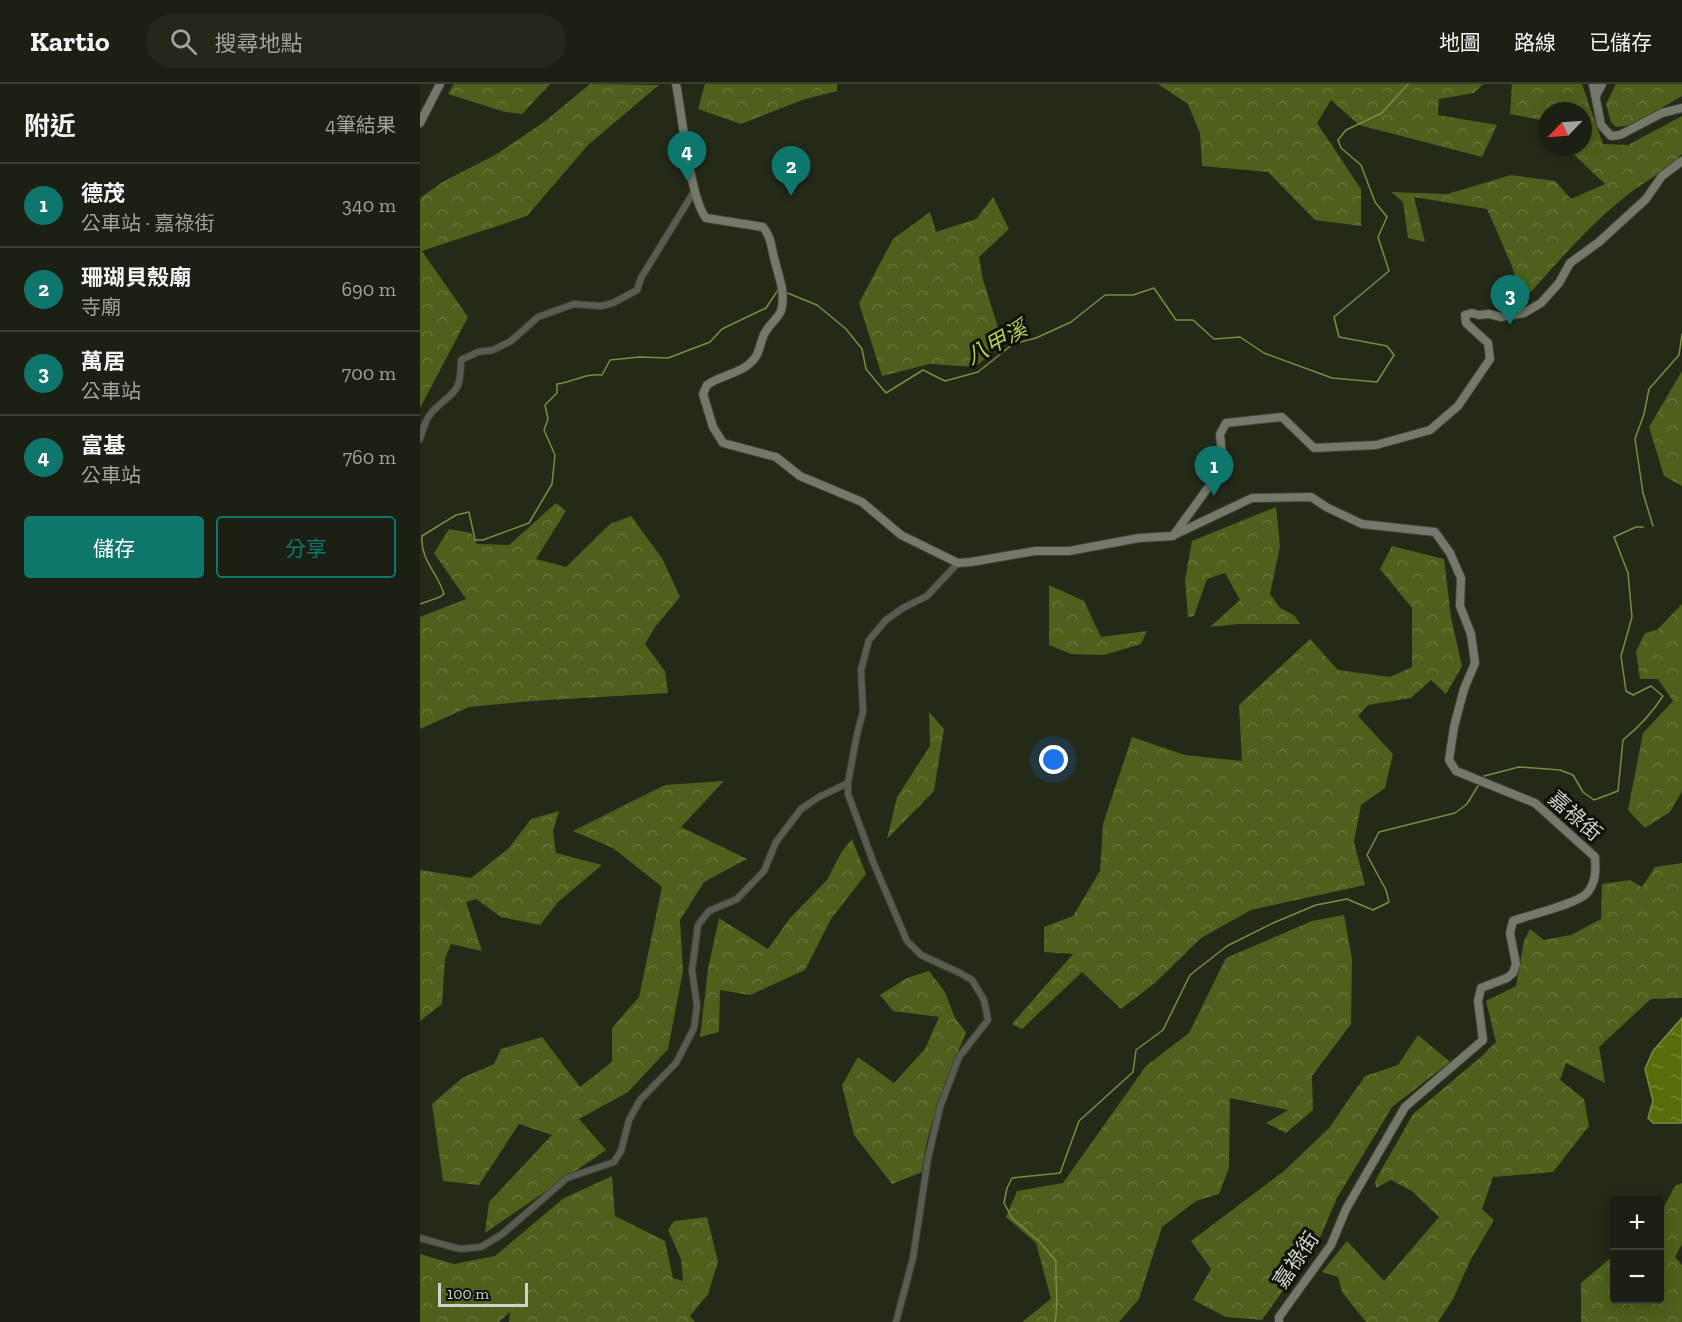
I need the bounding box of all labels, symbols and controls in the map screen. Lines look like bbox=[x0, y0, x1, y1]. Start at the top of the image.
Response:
search box bbox=[146, 14, 566, 68]
text: Kartio bbox=[30, 25, 110, 58]
icon: search bbox=[167, 25, 200, 58]
text: 搜尋地點 bbox=[215, 30, 303, 57]
text: 地圖 bbox=[1439, 30, 1481, 55]
text: 路線 bbox=[1514, 30, 1556, 55]
text: 已儲存 bbox=[1589, 30, 1652, 55]
north arrow bbox=[1538, 102, 1592, 156]
text: 附近 bbox=[24, 110, 76, 142]
text: 4筆結果 bbox=[325, 113, 396, 137]
pin: 4 bbox=[668, 132, 706, 181]
pin: 2 bbox=[772, 147, 811, 196]
text: 德茂 bbox=[81, 180, 125, 207]
text: 1 bbox=[39, 193, 48, 217]
text: 340 m bbox=[342, 193, 396, 217]
text: 公車站 · 嘉祿街 bbox=[81, 211, 214, 235]
text: 珊瑚貝殼廟 bbox=[81, 264, 191, 291]
pin: 3 bbox=[1490, 276, 1530, 325]
text: 2 bbox=[38, 277, 49, 301]
text: 690 m bbox=[341, 277, 396, 301]
text: 寺廟 bbox=[81, 295, 121, 319]
water label: 八甲溪 bbox=[961, 313, 1034, 370]
text: 萬居 bbox=[81, 348, 125, 375]
text: 3 bbox=[38, 361, 49, 385]
text: 700 m bbox=[342, 361, 396, 385]
text: 公車站 bbox=[81, 379, 141, 403]
text: 富基 bbox=[81, 432, 125, 459]
text: 4 bbox=[38, 445, 49, 469]
text: 760 m bbox=[343, 445, 396, 469]
pin: 1 bbox=[1194, 446, 1234, 496]
text: 公車站 bbox=[81, 463, 141, 487]
button: 儲存 bbox=[24, 516, 204, 578]
button: 分享 bbox=[216, 516, 396, 578]
your location bbox=[1039, 745, 1068, 774]
street label: 嘉祿街 bbox=[1543, 786, 1607, 846]
map controls bbox=[1610, 1196, 1664, 1304]
button: + bbox=[1610, 1196, 1664, 1250]
street label: 嘉祿街 bbox=[1268, 1227, 1324, 1293]
button: − bbox=[1610, 1250, 1664, 1304]
scale bar bbox=[438, 1280, 528, 1308]
text: 100 m bbox=[447, 1284, 489, 1303]

